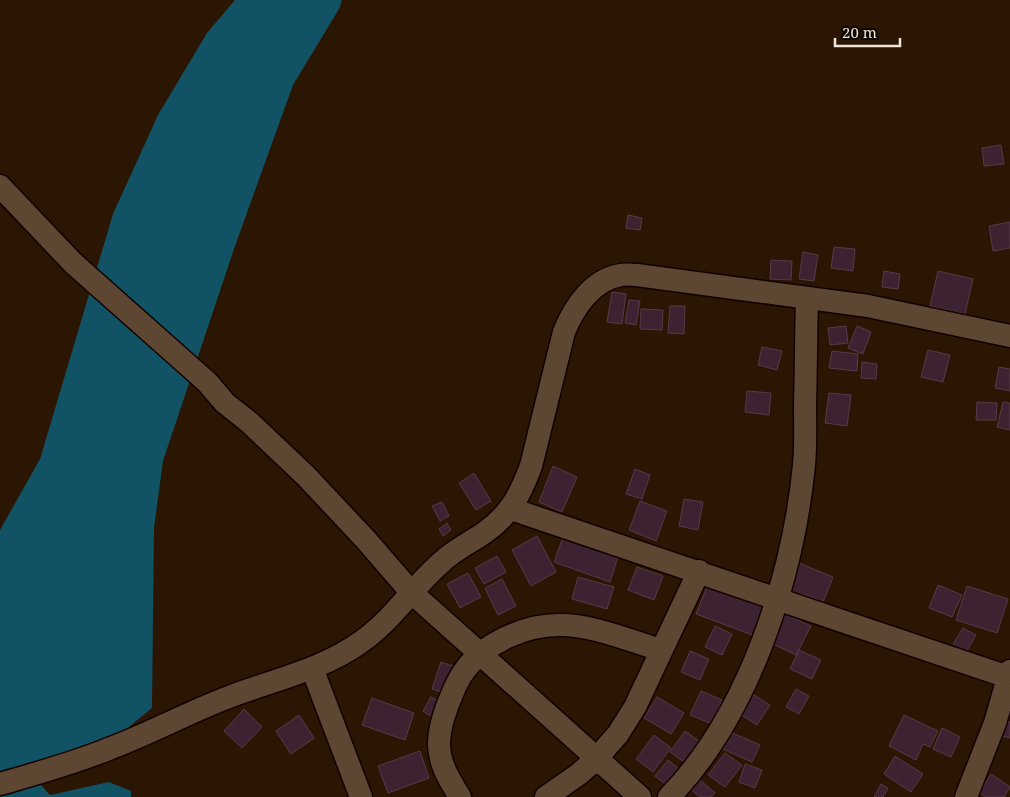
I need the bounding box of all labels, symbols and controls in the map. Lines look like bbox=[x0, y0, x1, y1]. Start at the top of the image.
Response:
scale bar bbox=[835, 15, 900, 47]
text: 20 m bbox=[842, 22, 877, 42]

